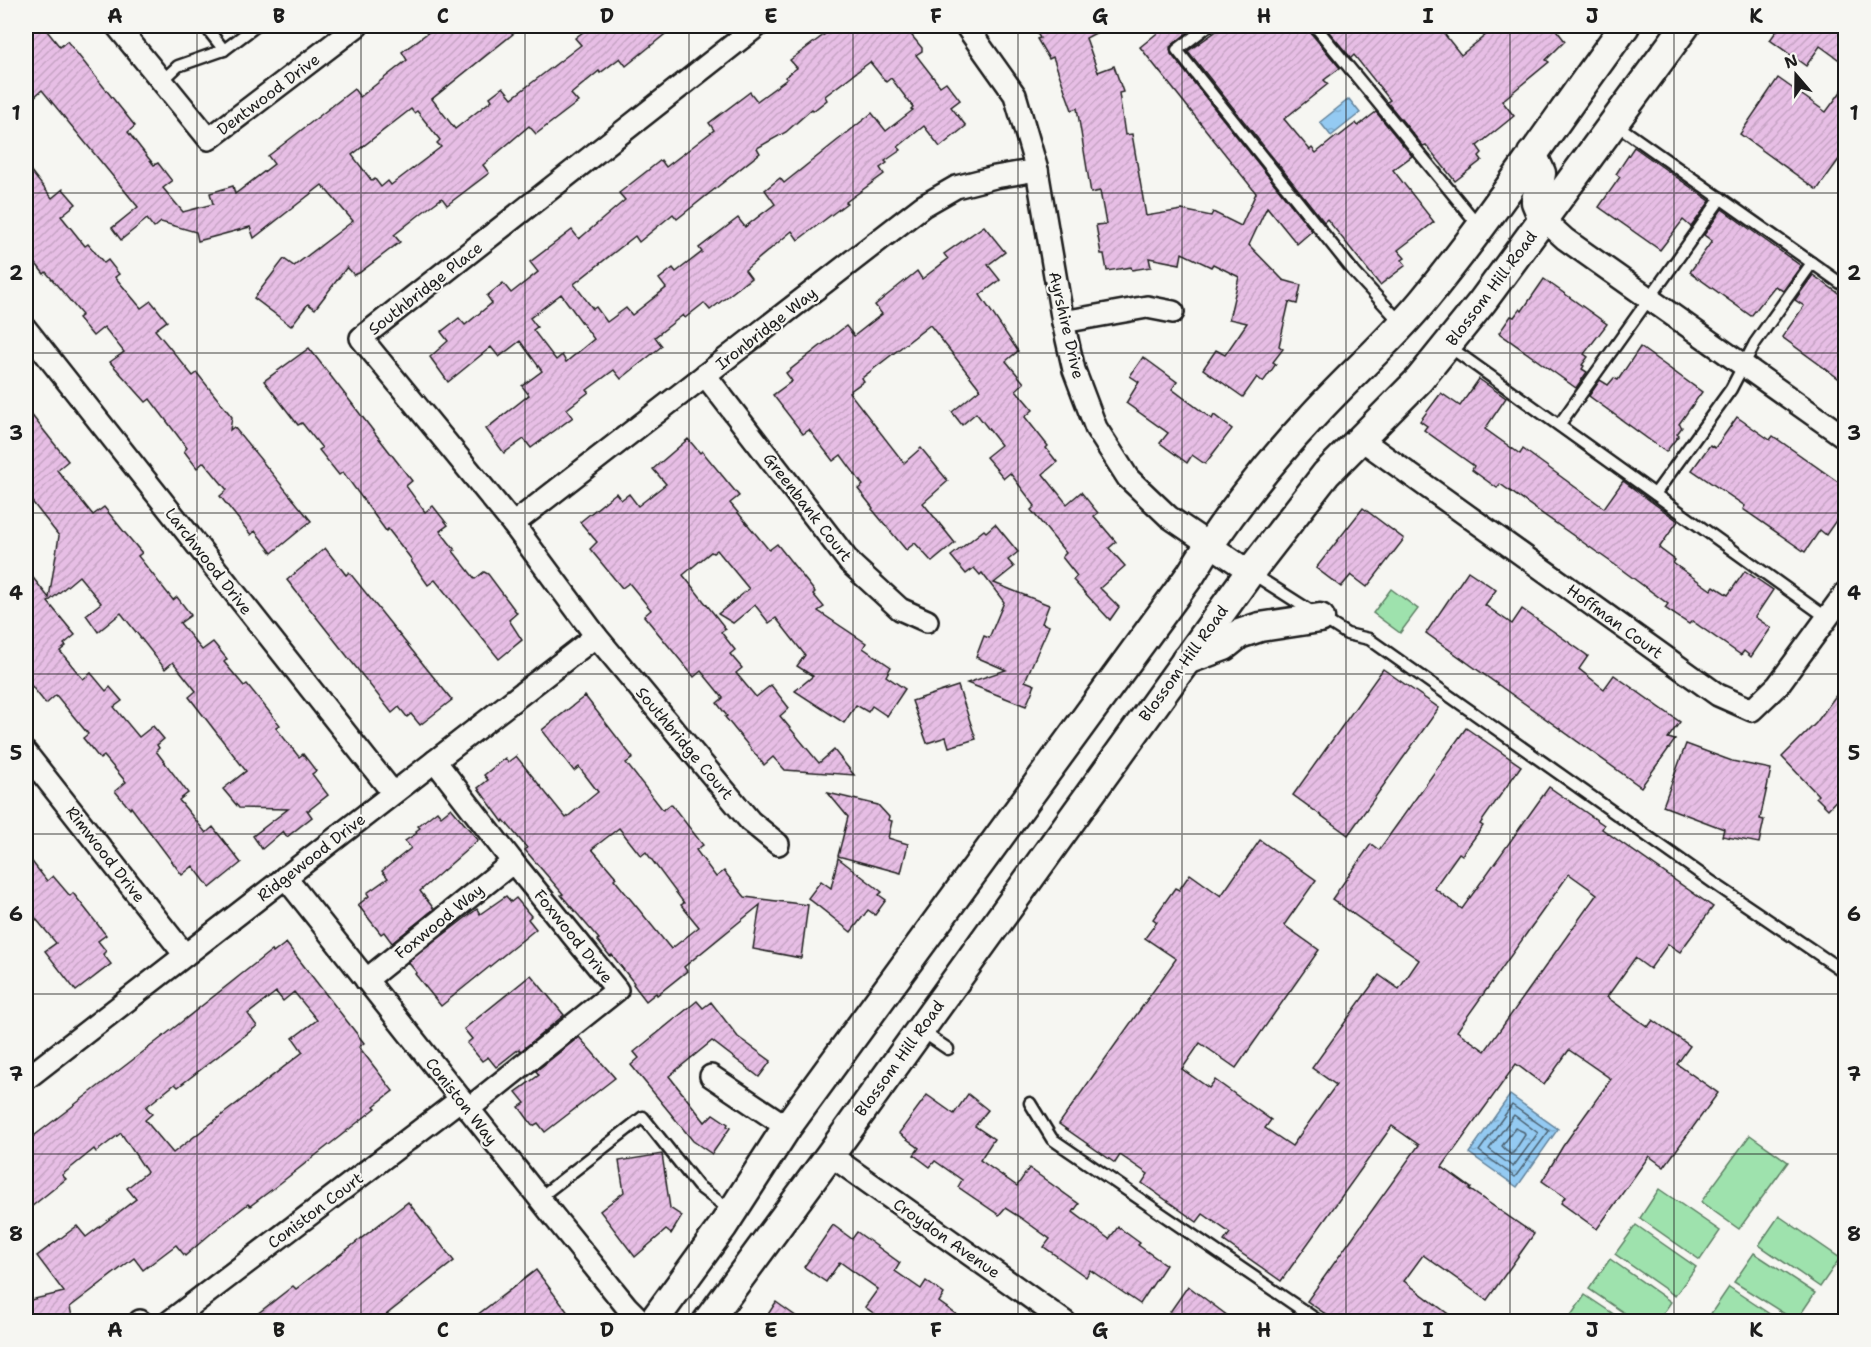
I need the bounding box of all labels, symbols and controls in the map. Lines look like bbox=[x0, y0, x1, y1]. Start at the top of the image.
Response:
text: A bbox=[107, 3, 123, 29]
text: B bbox=[273, 3, 285, 29]
text: C bbox=[437, 3, 449, 29]
text: D bbox=[600, 3, 614, 29]
text: E bbox=[764, 3, 778, 29]
text: F bbox=[930, 3, 942, 29]
text: G bbox=[1092, 3, 1108, 29]
text: H bbox=[1257, 3, 1271, 29]
text: I bbox=[1422, 3, 1434, 29]
text: J bbox=[1586, 3, 1599, 29]
text: K bbox=[1749, 3, 1763, 29]
north arrow bbox=[1766, 45, 1826, 105]
street label: Dentwood Drive bbox=[213, 49, 324, 140]
text: N bbox=[1781, 49, 1801, 73]
text: 1 bbox=[11, 100, 21, 126]
text: 1 bbox=[1849, 100, 1859, 126]
street label: Blossom Hill Road bbox=[1441, 226, 1542, 350]
street label: Southbridge Place bbox=[364, 237, 487, 340]
text: 2 bbox=[9, 260, 23, 286]
text: 2 bbox=[1847, 260, 1861, 286]
street label: Ayrshire Drive bbox=[1044, 269, 1089, 381]
street label: Ironbridge Way bbox=[711, 282, 821, 375]
text: 3 bbox=[9, 420, 23, 446]
text: 3 bbox=[1847, 420, 1861, 446]
street label: Greenbank Court bbox=[759, 449, 857, 566]
street label: Larchwood Drive bbox=[160, 503, 257, 619]
street label: Hoffman Court bbox=[1562, 579, 1667, 663]
text: 4 bbox=[9, 580, 23, 606]
text: 4 bbox=[1847, 580, 1861, 606]
street label: Blossom Hill Road bbox=[1134, 601, 1233, 726]
street label: Southbridge Court bbox=[631, 682, 738, 804]
text: 5 bbox=[10, 740, 22, 766]
text: 5 bbox=[1848, 740, 1860, 766]
street label: Rimwood Drive bbox=[61, 802, 150, 907]
street label: Ridgewood Drive bbox=[253, 809, 370, 906]
street label: Foxwood Way bbox=[390, 879, 488, 964]
street label: Foxwood Drive bbox=[529, 885, 618, 987]
text: 6 bbox=[9, 901, 23, 927]
text: 6 bbox=[1847, 901, 1861, 927]
street label: Blossom Hill Road bbox=[850, 996, 949, 1121]
street label: Coniston Way bbox=[421, 1053, 502, 1149]
text: 7 bbox=[9, 1061, 23, 1087]
text: 7 bbox=[1847, 1061, 1861, 1087]
street label: Coniston Court bbox=[263, 1168, 367, 1253]
street label: Croydon Avenue bbox=[889, 1194, 1004, 1283]
text: 8 bbox=[9, 1221, 23, 1247]
text: 8 bbox=[1847, 1221, 1861, 1247]
text: A bbox=[107, 1317, 123, 1343]
text: B bbox=[273, 1317, 285, 1343]
text: C bbox=[437, 1317, 449, 1343]
text: D bbox=[600, 1317, 614, 1343]
text: E bbox=[764, 1317, 778, 1343]
text: F bbox=[930, 1317, 942, 1343]
text: G bbox=[1092, 1317, 1108, 1343]
text: H bbox=[1257, 1317, 1271, 1343]
text: I bbox=[1422, 1317, 1434, 1343]
text: J bbox=[1586, 1317, 1599, 1343]
text: K bbox=[1749, 1317, 1763, 1343]

